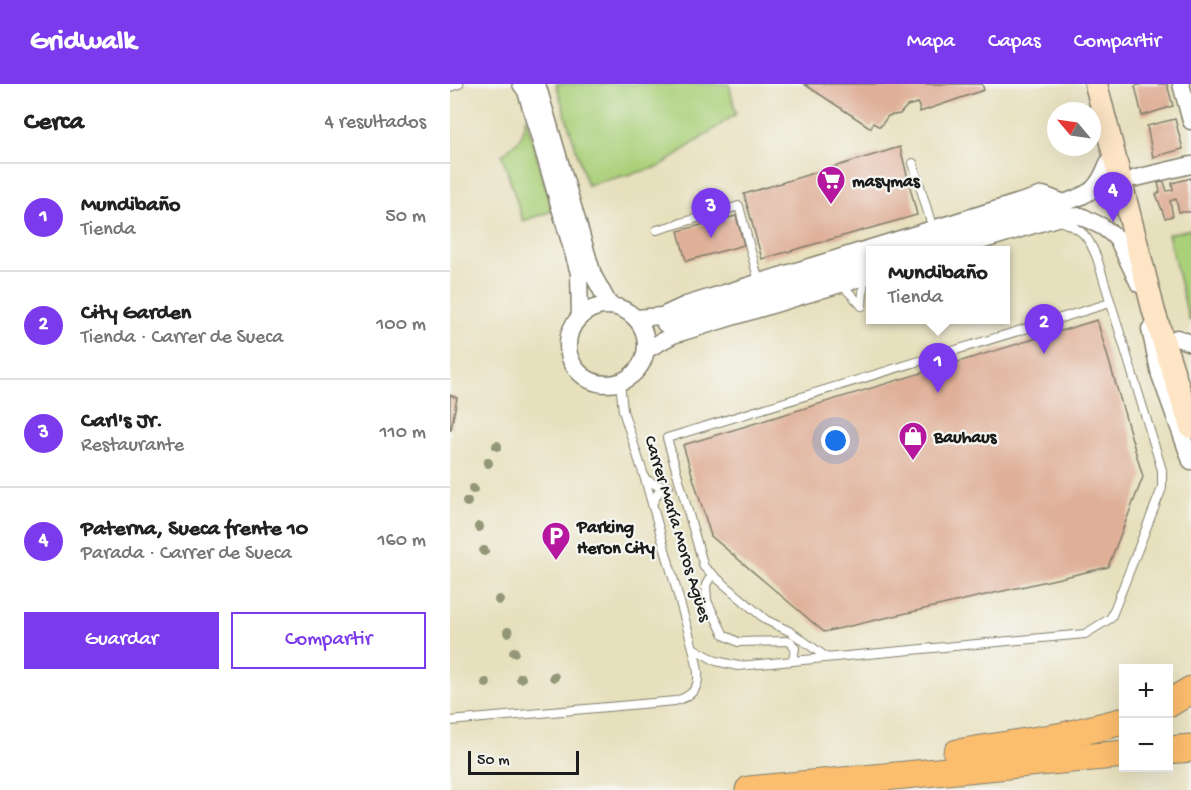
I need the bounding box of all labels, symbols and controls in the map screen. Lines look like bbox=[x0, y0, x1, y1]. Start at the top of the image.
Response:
text: Gridwalk bbox=[30, 26, 136, 59]
text: Mapa bbox=[907, 30, 955, 55]
text: Capas bbox=[988, 30, 1041, 55]
text: Compartir bbox=[1074, 30, 1161, 55]
north arrow bbox=[1047, 102, 1101, 156]
text: Cerca bbox=[24, 108, 84, 139]
text: 4 resultados bbox=[325, 112, 426, 135]
supermarket icon: masymas bbox=[815, 164, 847, 206]
place label: masymas bbox=[852, 172, 921, 193]
pin: 4 bbox=[1094, 172, 1132, 222]
pin: 3 bbox=[692, 188, 730, 238]
text: Mundibaño bbox=[81, 193, 180, 219]
text: 1 bbox=[39, 206, 48, 229]
text: 50 m bbox=[385, 206, 426, 229]
text: Tienda bbox=[81, 219, 136, 242]
popup bbox=[866, 246, 1010, 324]
text: Mundibaño bbox=[888, 261, 988, 287]
text: Tienda bbox=[888, 287, 943, 310]
text: City Garden bbox=[81, 301, 191, 327]
pin: 2 bbox=[1024, 304, 1064, 354]
text: 2 bbox=[39, 314, 48, 337]
text: 100 m bbox=[376, 314, 426, 337]
text: Tienda · Carrer de Sueca bbox=[81, 327, 283, 350]
pin: 1 bbox=[918, 344, 958, 393]
text: Carl's Jr. bbox=[81, 409, 163, 435]
shop icon: Bauhaus bbox=[897, 420, 929, 462]
text: 3 bbox=[38, 422, 49, 445]
text: 110 m bbox=[380, 422, 426, 445]
your location bbox=[821, 426, 850, 455]
place label: Bauhaus bbox=[933, 428, 998, 449]
street label: Carrer María Moros Agües bbox=[638, 433, 715, 625]
text: Restaurante bbox=[81, 435, 184, 458]
text: Paterna, Sueca frente 10 bbox=[81, 517, 308, 543]
place label: Parking Heron City bbox=[576, 518, 655, 560]
parking icon: Parking Heron City bbox=[540, 520, 572, 562]
text: 4 bbox=[39, 530, 48, 553]
text: 160 m bbox=[377, 530, 426, 553]
text: Parada · Carrer de Sueca bbox=[81, 543, 292, 566]
button: Guardar bbox=[24, 612, 219, 669]
button: Compartir bbox=[231, 612, 426, 669]
map controls bbox=[1119, 664, 1173, 772]
button: + bbox=[1119, 664, 1173, 718]
button: − bbox=[1119, 718, 1173, 772]
scale bar bbox=[468, 748, 579, 776]
text: 50 m bbox=[477, 752, 510, 771]

